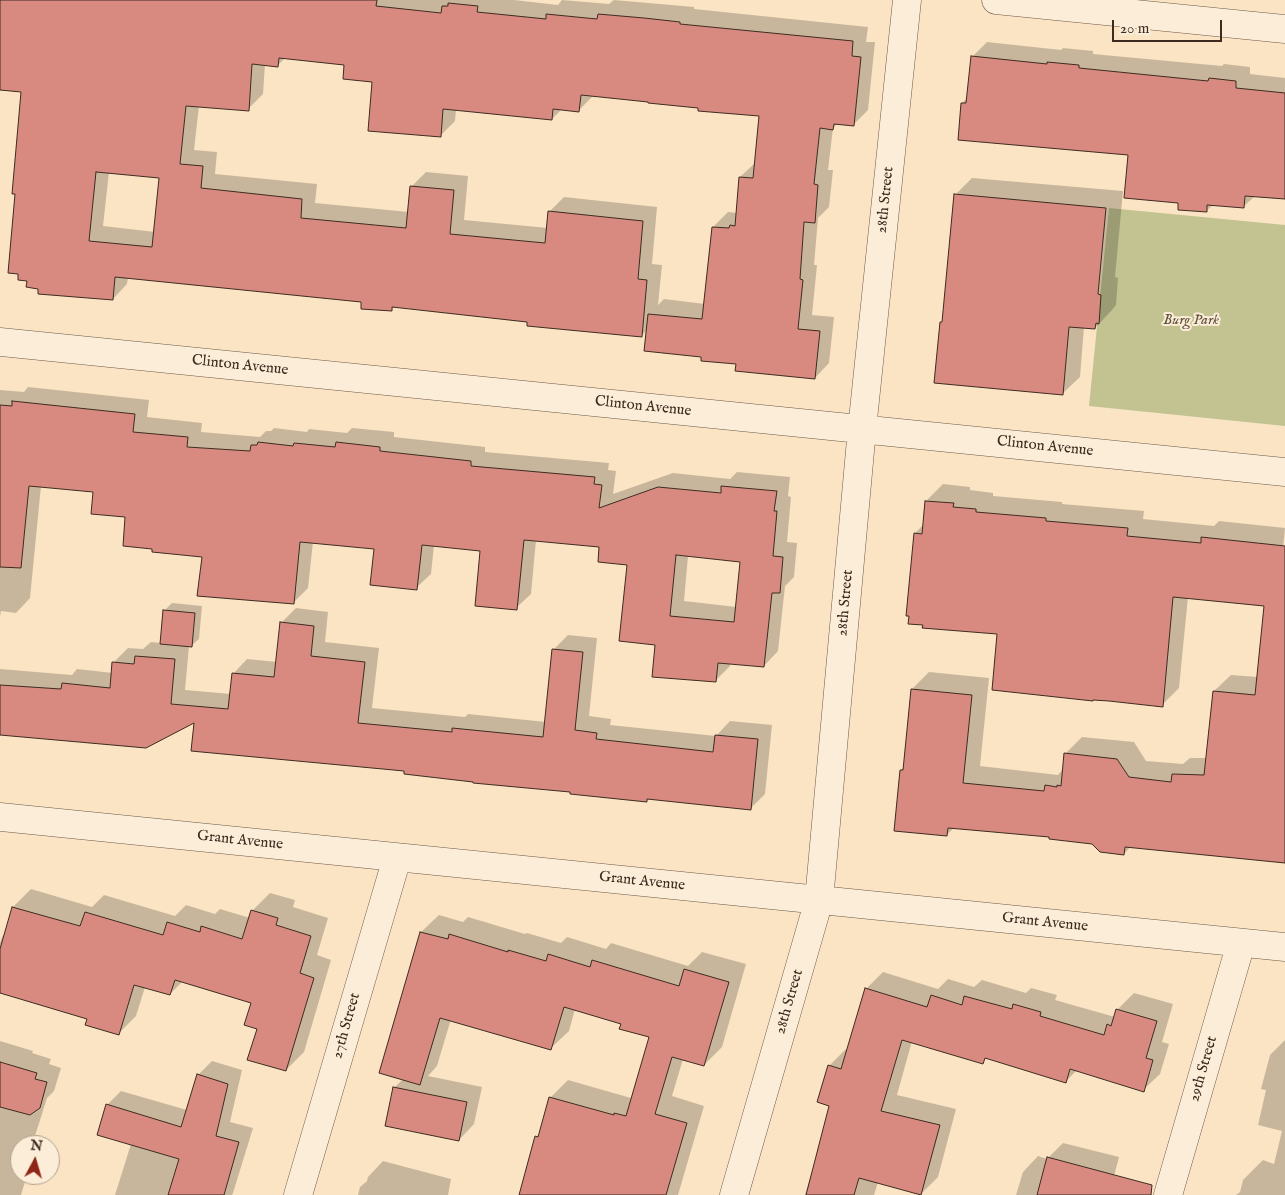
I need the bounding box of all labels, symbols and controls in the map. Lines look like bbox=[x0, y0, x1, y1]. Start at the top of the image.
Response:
scale bar bbox=[1115, 10, 1225, 42]
text: 20 m bbox=[1120, 19, 1149, 38]
street label: 28th Street bbox=[874, 166, 898, 234]
park label: Burg Park bbox=[1163, 312, 1219, 330]
street label: Clinton Avenue bbox=[191, 352, 289, 380]
street label: Clinton Avenue bbox=[594, 393, 692, 421]
street label: Clinton Avenue bbox=[996, 433, 1094, 461]
street label: 28th Street bbox=[834, 569, 858, 637]
street label: Grant Avenue bbox=[196, 828, 284, 854]
street label: Grant Avenue bbox=[598, 869, 686, 895]
street label: Grant Avenue bbox=[1001, 910, 1089, 936]
street label: 28th Street bbox=[772, 968, 808, 1036]
street label: 27th Street bbox=[329, 991, 365, 1061]
street label: 29th Street bbox=[1186, 1034, 1222, 1104]
north arrow bbox=[10, 1135, 60, 1185]
text: N bbox=[29, 1136, 43, 1156]

